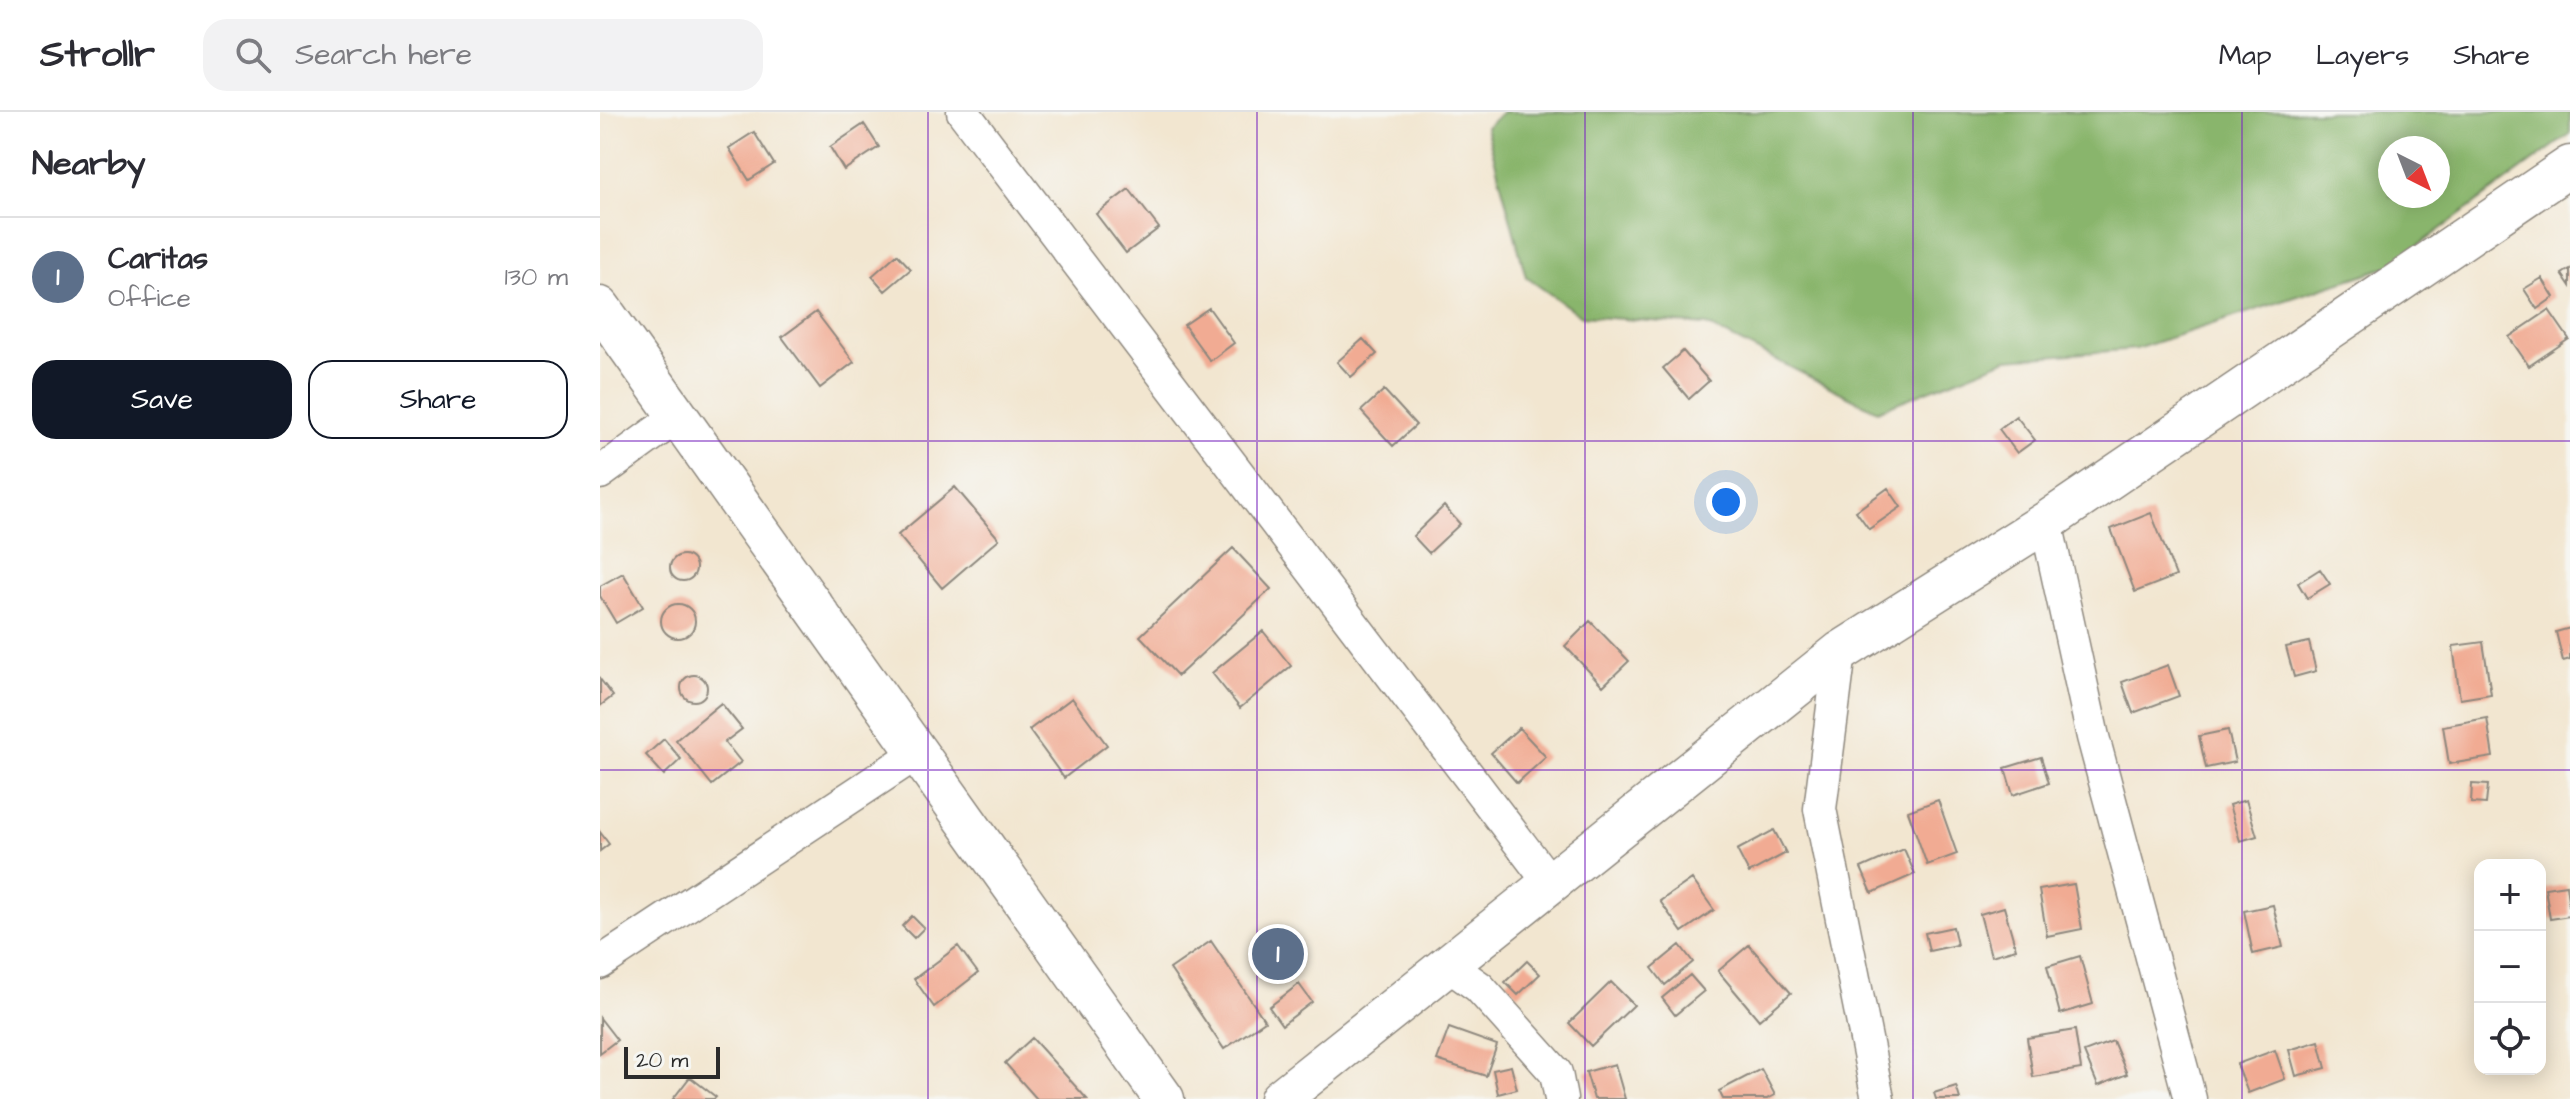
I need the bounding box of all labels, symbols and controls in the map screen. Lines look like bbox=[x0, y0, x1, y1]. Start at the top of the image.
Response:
search box bbox=[203, 19, 763, 91]
text: Strollr bbox=[40, 29, 155, 81]
icon: search bbox=[231, 33, 275, 77]
text: Search here bbox=[295, 34, 472, 76]
text: Map bbox=[2219, 36, 2272, 75]
text: Layers bbox=[2316, 36, 2409, 75]
text: Share bbox=[2453, 36, 2530, 75]
north arrow bbox=[2378, 136, 2450, 208]
text: Nearby bbox=[32, 140, 146, 188]
text: Caritas bbox=[108, 238, 208, 280]
text: 1 bbox=[56, 259, 60, 295]
text: 130 m bbox=[504, 259, 568, 295]
text: Office bbox=[108, 280, 191, 316]
button: Save bbox=[32, 360, 292, 439]
button: Share bbox=[308, 360, 568, 439]
your location bbox=[1706, 482, 1746, 522]
map controls bbox=[2474, 859, 2546, 1075]
button: + bbox=[2474, 859, 2546, 931]
pin: 1 bbox=[1252, 924, 1304, 984]
button: − bbox=[2474, 931, 2546, 1003]
button: locate bbox=[2474, 1003, 2546, 1075]
scale bar bbox=[624, 1043, 720, 1079]
text: 20 m bbox=[636, 1045, 688, 1076]

